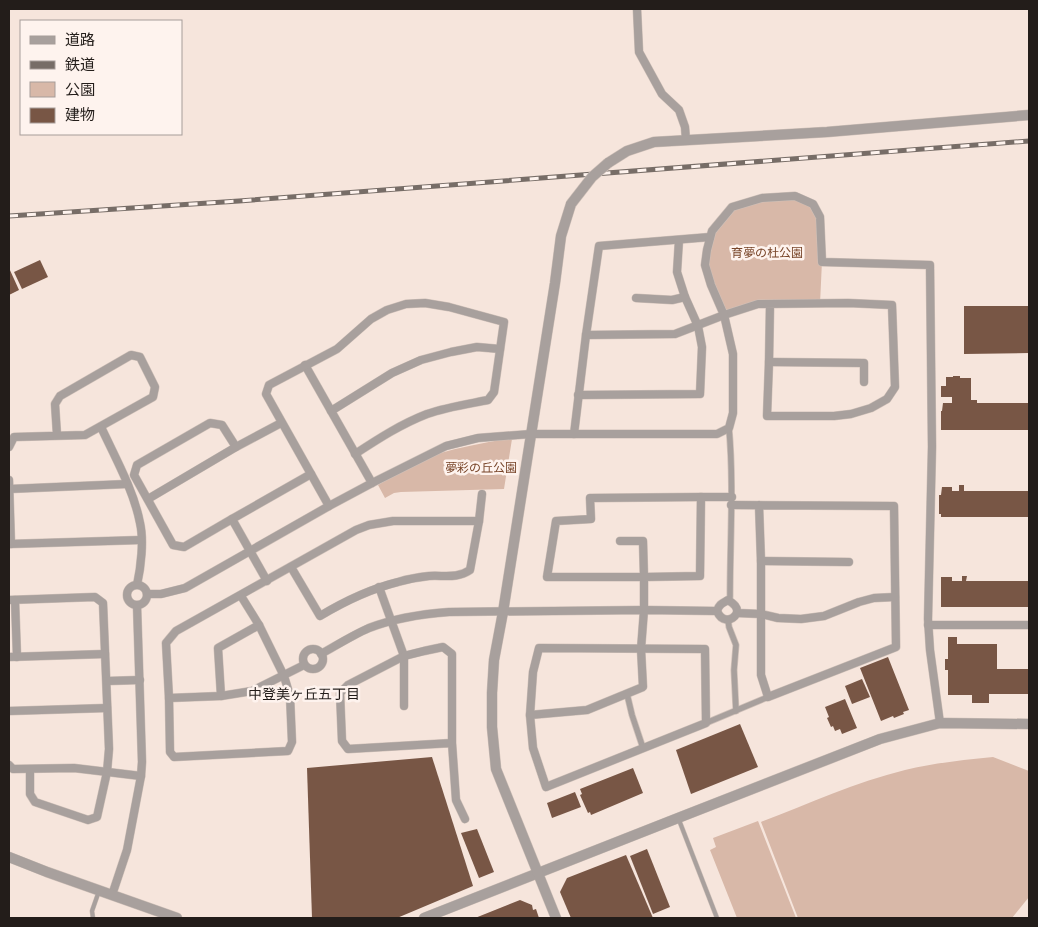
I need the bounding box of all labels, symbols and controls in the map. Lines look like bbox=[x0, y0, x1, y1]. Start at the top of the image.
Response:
legend bbox=[20, 20, 182, 135]
text: 道路 bbox=[65, 31, 95, 48]
text: 鉄道 bbox=[65, 56, 95, 73]
text: 公園 bbox=[65, 81, 95, 98]
text: 建物 bbox=[65, 106, 95, 123]
park label: 育夢の杜公園 bbox=[731, 246, 803, 259]
park label: 夢彩の丘公園 bbox=[445, 461, 517, 474]
district label: 中登美ヶ丘五丁目 bbox=[248, 686, 360, 702]

